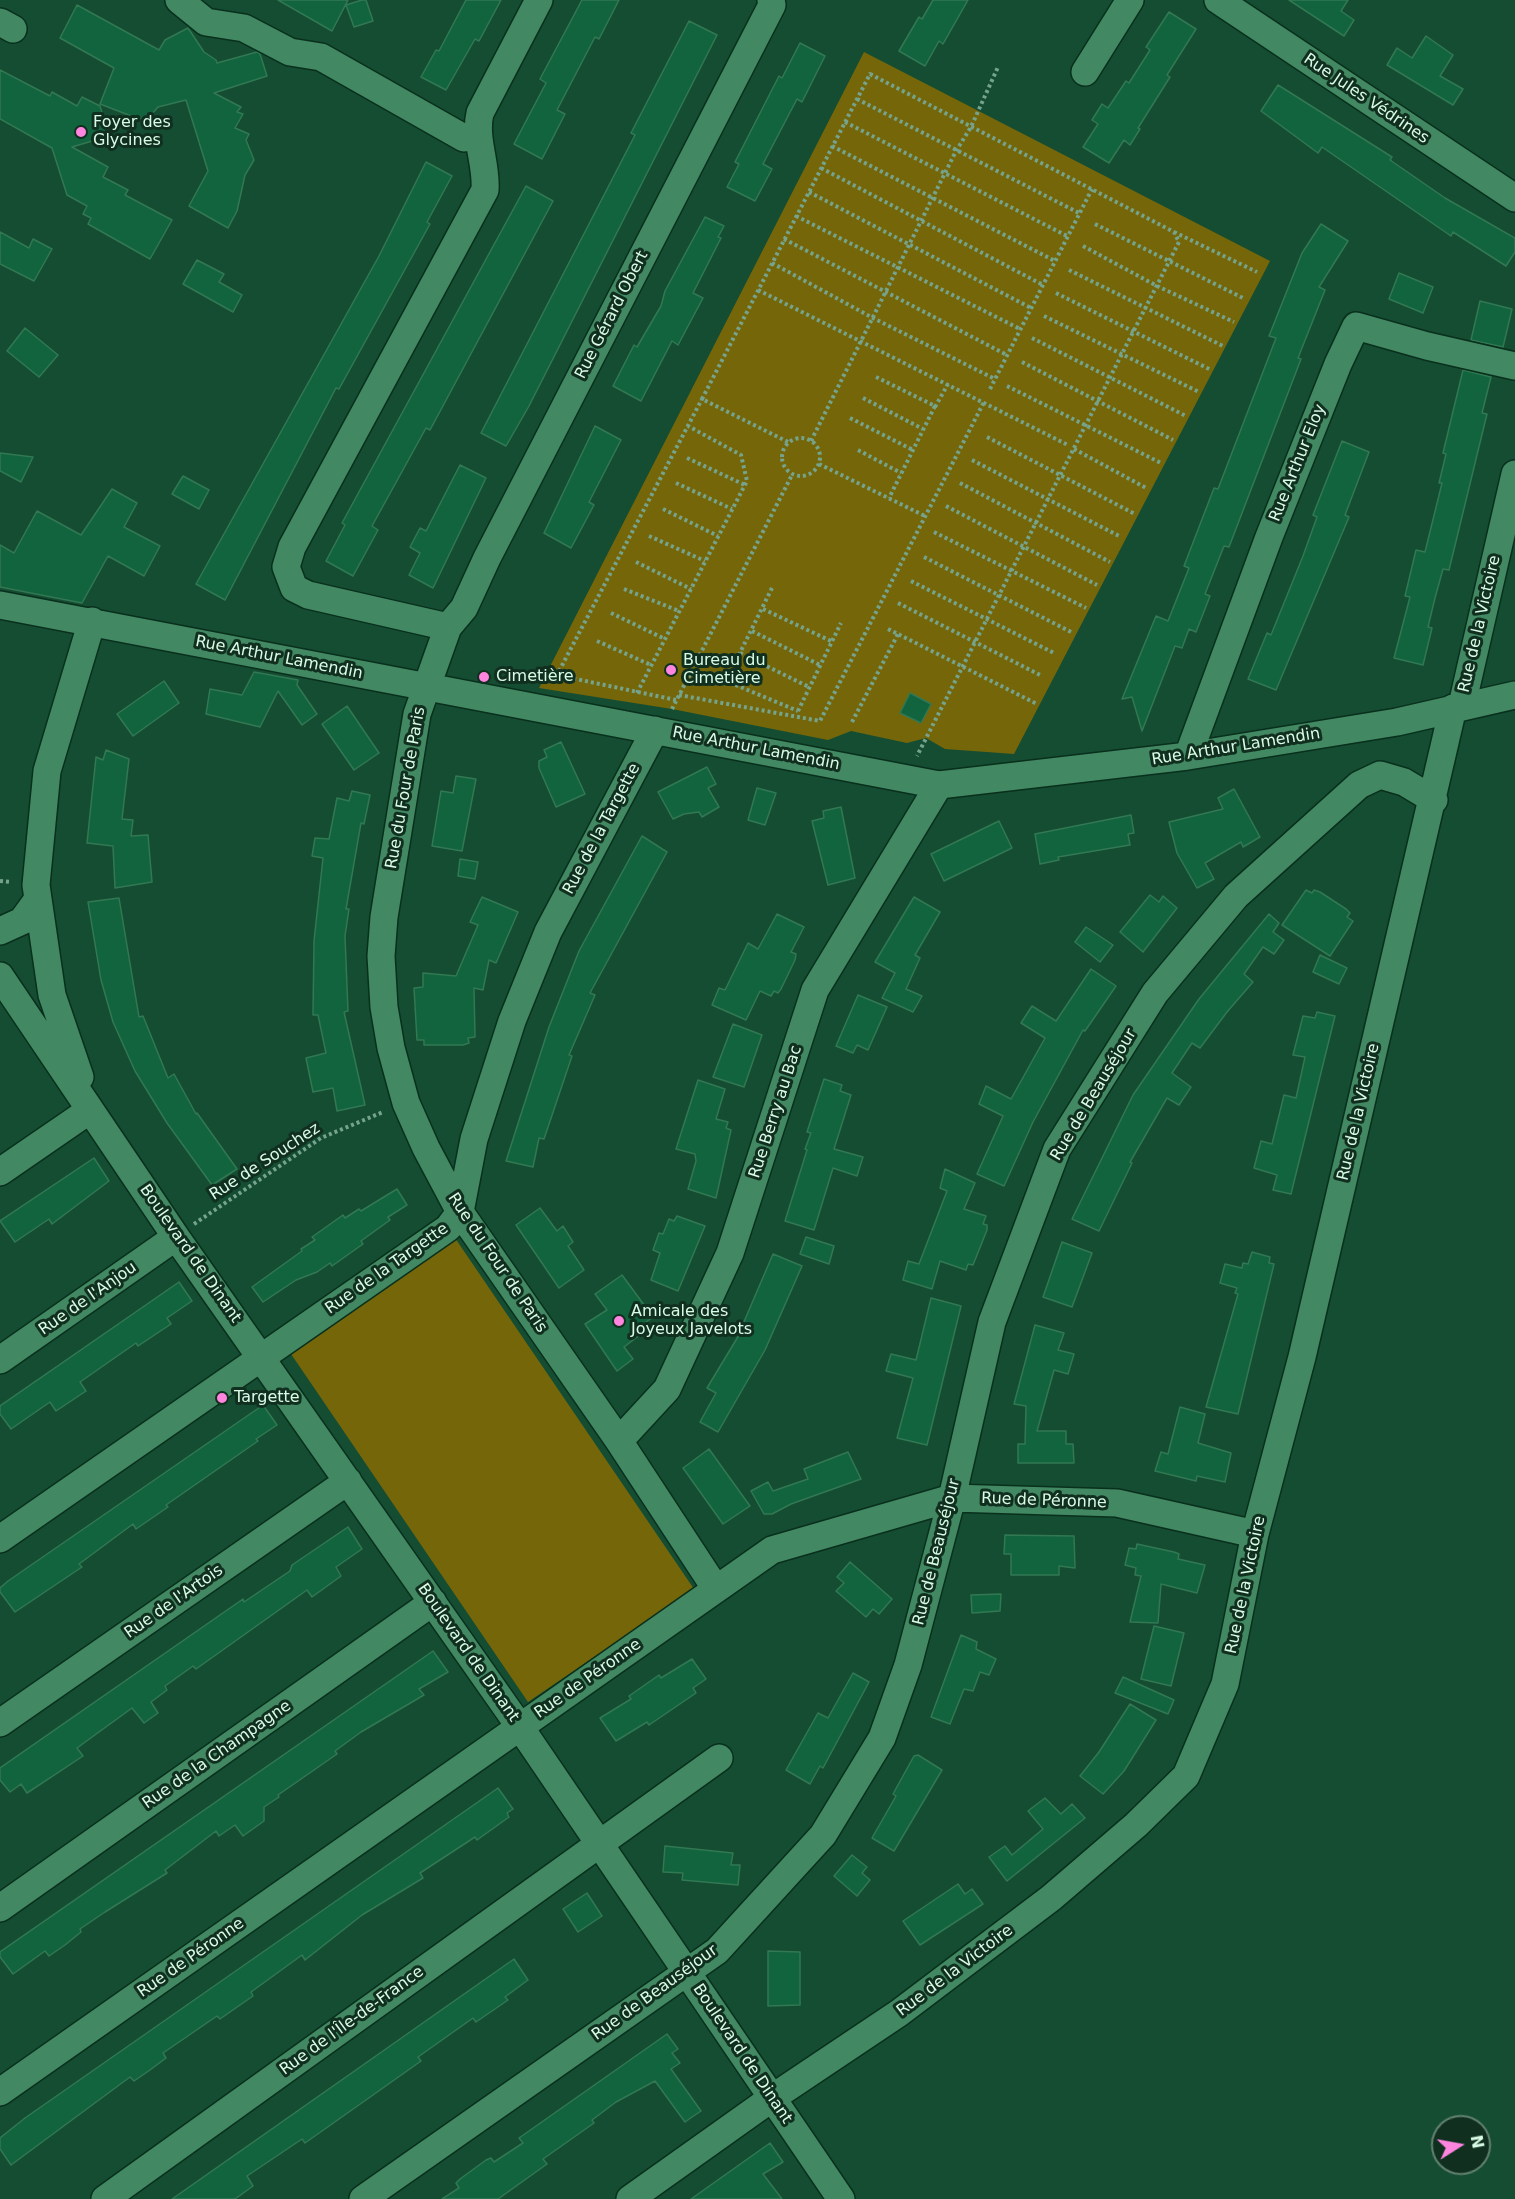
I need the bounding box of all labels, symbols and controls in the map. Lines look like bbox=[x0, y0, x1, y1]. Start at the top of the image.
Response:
street label: Rue Jules Védrines bbox=[1300, 50, 1432, 148]
place label: Foyer des Glycines bbox=[93, 113, 171, 151]
marker: Foyer des Glycines bbox=[74, 125, 88, 139]
street label: Rue Gérard Obert bbox=[571, 248, 653, 382]
street label: Rue Arthur Eloy bbox=[1266, 401, 1330, 525]
street label: Rue de la Victoire bbox=[1455, 553, 1505, 695]
street label: Rue Arthur Lamendin bbox=[194, 632, 364, 684]
place label: Bureau du Cimetière bbox=[683, 651, 766, 689]
marker: Bureau du Cimetière bbox=[664, 663, 678, 677]
place label: Cimetière bbox=[496, 667, 574, 687]
marker: Cimetière bbox=[477, 670, 491, 684]
street label: Rue du Four de Paris bbox=[382, 705, 430, 871]
street label: Rue Arthur Lamendin bbox=[671, 723, 841, 775]
street label: Rue Arthur Lamendin bbox=[1150, 724, 1322, 770]
street label: Rue de la Targette bbox=[559, 760, 645, 898]
street label: Rue de Beauséjour bbox=[1047, 1026, 1141, 1164]
street label: Rue de la Victoire bbox=[1334, 1041, 1384, 1183]
street label: Rue Berry au Bac bbox=[745, 1043, 807, 1181]
street label: Rue de Souchez bbox=[206, 1119, 324, 1205]
street label: Boulevard de Dinant bbox=[135, 1181, 245, 1327]
street label: Rue du Four de Paris bbox=[443, 1190, 551, 1336]
street label: Rue de la Targette bbox=[322, 1219, 452, 1319]
street label: Rue de l'Anjou bbox=[35, 1258, 141, 1340]
place label: Amicale des Joyeux Javelots bbox=[631, 1302, 752, 1340]
marker: Amicale des Joyeux Javelots bbox=[612, 1314, 626, 1328]
place label: Targette bbox=[234, 1388, 300, 1408]
marker: Targette bbox=[215, 1391, 229, 1405]
street label: Rue de Beauséjour bbox=[909, 1477, 965, 1627]
street label: Rue de Péronne bbox=[981, 1489, 1107, 1513]
street label: Rue de la Victoire bbox=[1222, 1514, 1270, 1656]
street label: Rue de l'Artois bbox=[121, 1561, 227, 1643]
street label: Boulevard de Dinant bbox=[413, 1580, 523, 1726]
street label: Rue de Péronne bbox=[531, 1635, 645, 1723]
street label: Rue de la Champagne bbox=[139, 1696, 295, 1814]
street label: Rue de Péronne bbox=[134, 1914, 248, 2002]
street label: Rue de la Victoire bbox=[893, 1921, 1017, 2021]
street label: Rue de Beauséjour bbox=[588, 1941, 722, 2045]
street label: Rue de l'Île-de-France bbox=[276, 1962, 428, 2080]
street label: Boulevard de Dinant bbox=[688, 1981, 796, 2127]
north arrow bbox=[1431, 2115, 1491, 2175]
text: N bbox=[1467, 2133, 1488, 2150]

